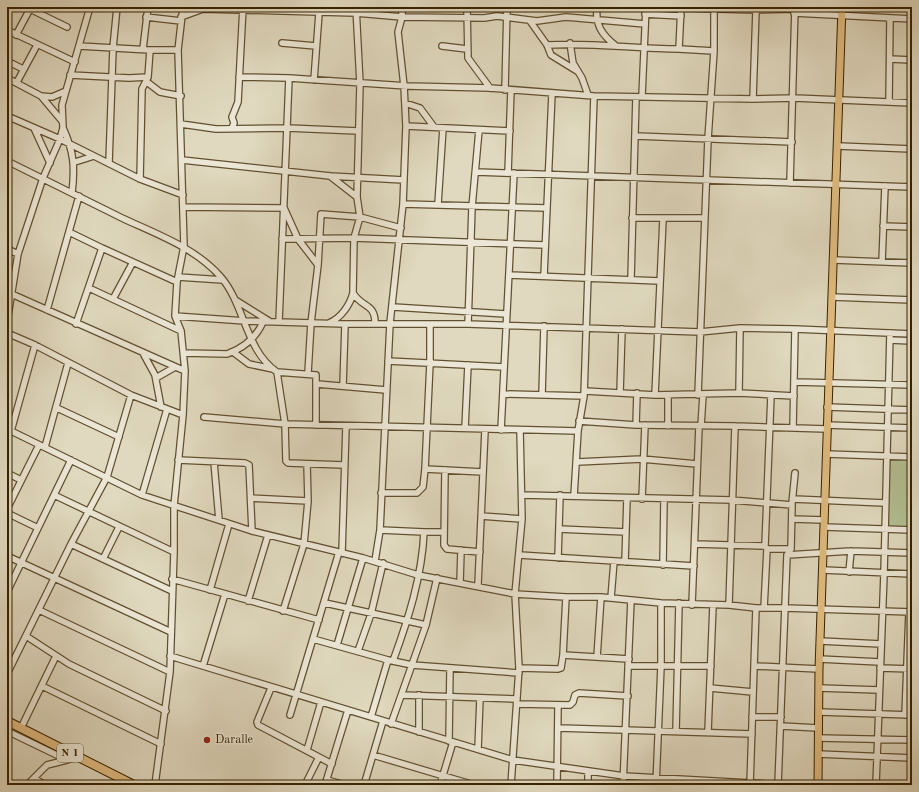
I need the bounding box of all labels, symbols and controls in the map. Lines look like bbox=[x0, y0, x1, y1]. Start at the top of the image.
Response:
place label: Daralle bbox=[215, 734, 254, 746]
marker: Daralle bbox=[202, 735, 212, 745]
road number: N 1 bbox=[57, 744, 83, 762]

